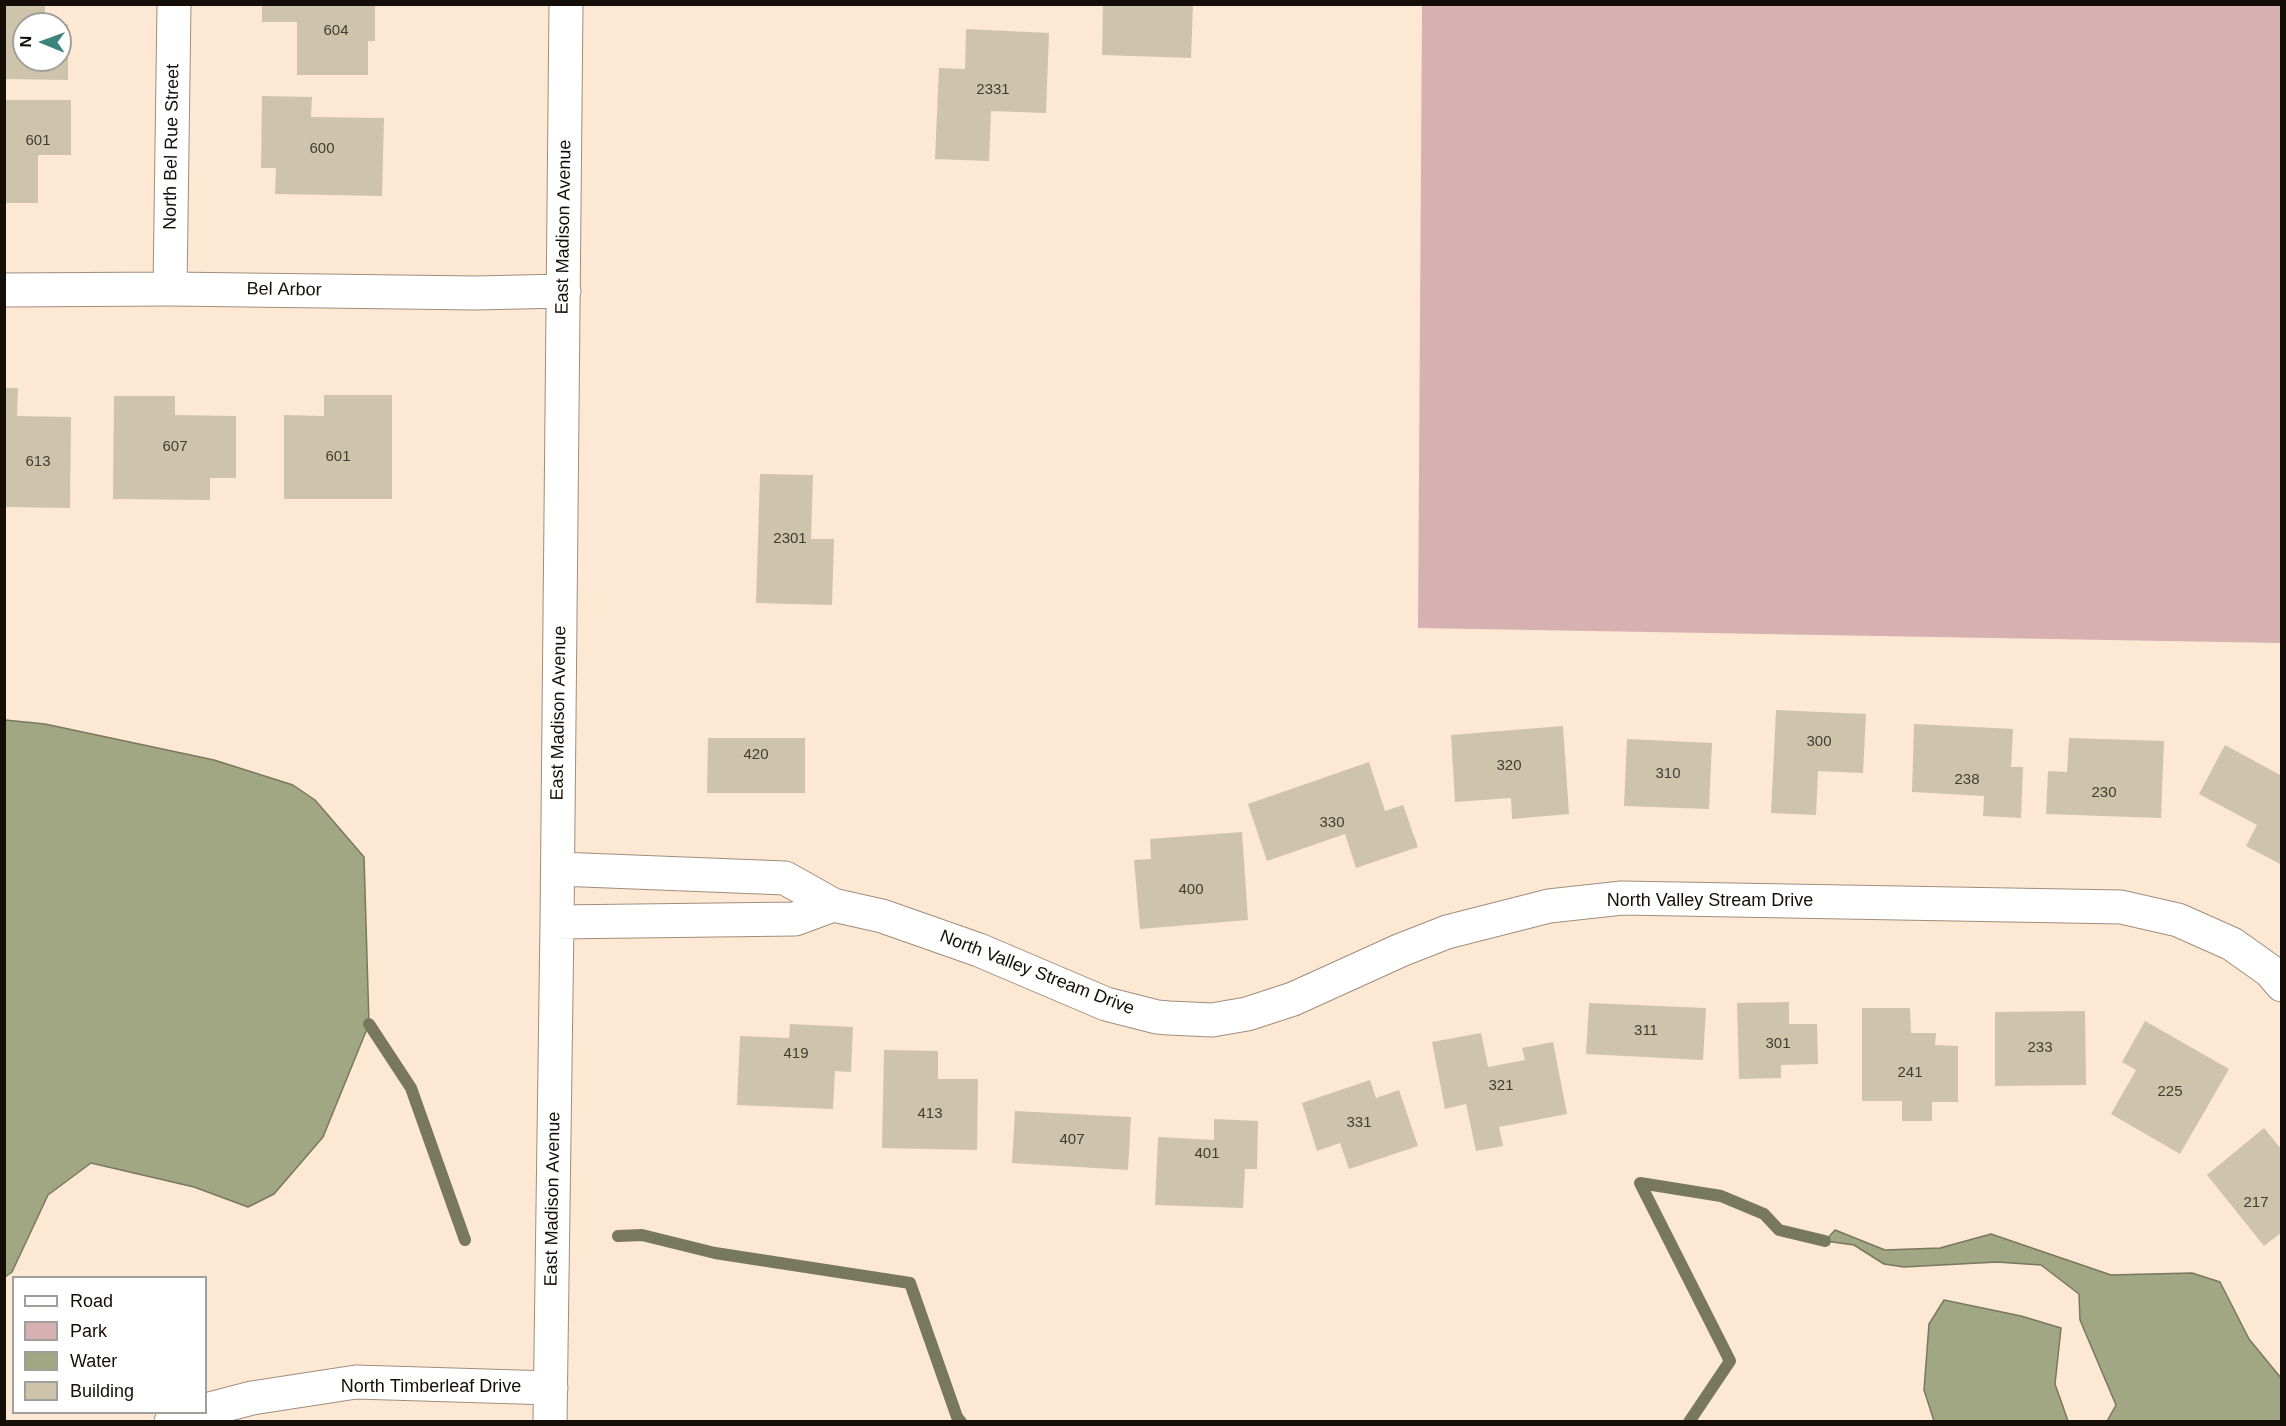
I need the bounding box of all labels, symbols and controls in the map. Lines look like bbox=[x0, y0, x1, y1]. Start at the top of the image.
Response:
north arrow bbox=[12, 12, 72, 72]
house number: 604 bbox=[323, 22, 349, 40]
text: N bbox=[17, 36, 34, 48]
street label: North Bel Rue Street bbox=[160, 64, 184, 230]
house number: 2331 bbox=[976, 81, 1010, 99]
house number: 601 bbox=[25, 132, 51, 150]
street label: East Madison Avenue bbox=[552, 139, 576, 315]
house number: 600 bbox=[309, 140, 335, 158]
street label: Bel Arbor bbox=[246, 279, 322, 301]
house number: 607 bbox=[162, 438, 188, 456]
house number: 601 bbox=[325, 448, 351, 466]
house number: 613 bbox=[25, 453, 51, 471]
house number: 2301 bbox=[773, 530, 807, 548]
street label: East Madison Avenue bbox=[547, 625, 571, 801]
house number: 300 bbox=[1806, 733, 1832, 751]
house number: 420 bbox=[743, 746, 769, 764]
house number: 320 bbox=[1496, 757, 1522, 775]
house number: 310 bbox=[1655, 765, 1681, 783]
house number: 238 bbox=[1954, 771, 1980, 789]
house number: 230 bbox=[2091, 784, 2117, 802]
house number: 330 bbox=[1319, 814, 1345, 832]
house number: 400 bbox=[1178, 881, 1204, 899]
street label: North Valley Stream Drive bbox=[1607, 890, 1813, 912]
street label: North Valley Stream Drive bbox=[937, 926, 1137, 1020]
house number: 311 bbox=[1634, 1022, 1658, 1040]
house number: 301 bbox=[1765, 1035, 1791, 1053]
house number: 233 bbox=[2027, 1039, 2053, 1057]
house number: 419 bbox=[783, 1045, 809, 1063]
house number: 241 bbox=[1897, 1064, 1923, 1082]
house number: 321 bbox=[1488, 1077, 1514, 1095]
house number: 225 bbox=[2157, 1083, 2183, 1101]
house number: 413 bbox=[917, 1105, 943, 1123]
street label: East Madison Avenue bbox=[541, 1111, 565, 1287]
house number: 331 bbox=[1346, 1114, 1372, 1132]
house number: 407 bbox=[1059, 1131, 1085, 1149]
house number: 401 bbox=[1194, 1145, 1220, 1163]
house number: 217 bbox=[2243, 1194, 2269, 1212]
legend bbox=[12, 1276, 207, 1414]
text: Road bbox=[70, 1291, 113, 1311]
text: Park bbox=[70, 1321, 107, 1341]
text: Water bbox=[70, 1351, 117, 1371]
street label: North Timberleaf Drive bbox=[341, 1376, 521, 1398]
text: Building bbox=[70, 1381, 134, 1401]

